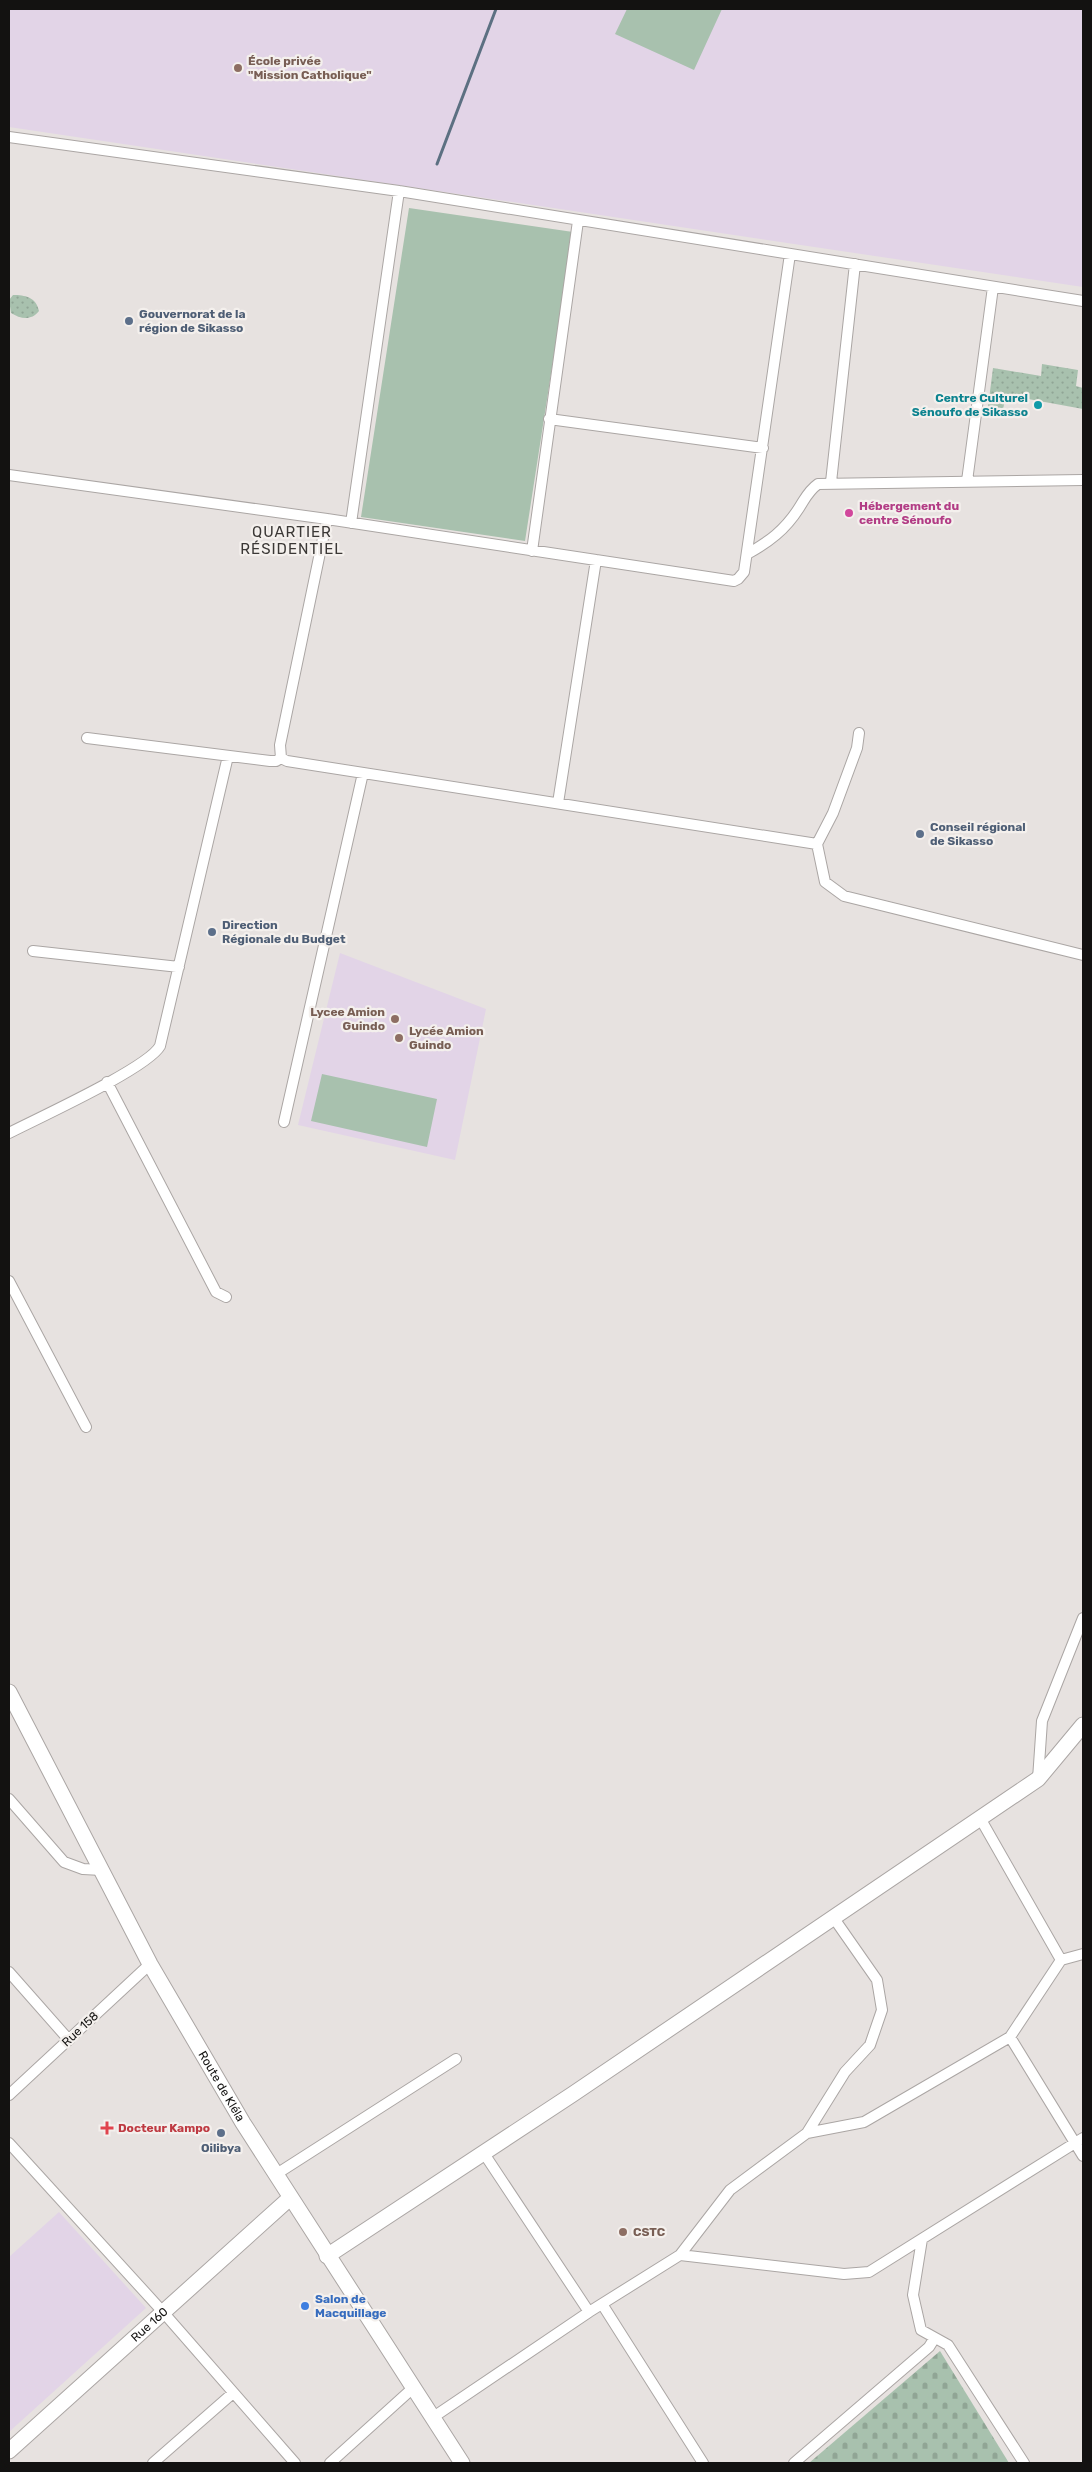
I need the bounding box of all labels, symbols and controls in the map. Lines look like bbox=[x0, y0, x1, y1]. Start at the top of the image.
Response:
place label: École privée "Mission Catholique" bbox=[248, 54, 372, 82]
marker: École privée "Mission Catholique" bbox=[232, 62, 244, 74]
place label: Gouvernorat de la région de Sikasso bbox=[139, 307, 246, 335]
marker: Gouvernorat de la région de Sikasso bbox=[123, 315, 135, 327]
place label: Centre Culturel Sénoufo de Sikasso bbox=[912, 391, 1028, 419]
marker: Centre Culturel Sénoufo de Sikasso bbox=[1032, 399, 1044, 411]
place label: Hébergement du centre Sénoufo bbox=[859, 499, 959, 527]
marker: Hébergement du centre Sénoufo bbox=[843, 507, 855, 519]
district label: QUARTIER RÉSIDENTIEL bbox=[240, 523, 344, 558]
place label: Conseil régional de Sikasso bbox=[930, 820, 1026, 848]
marker: Conseil régional de Sikasso bbox=[914, 828, 926, 840]
place label: Direction Régionale du Budget bbox=[222, 918, 346, 946]
marker: Direction Régionale du Budget bbox=[206, 926, 218, 938]
place label: Lycee Amion Guindo bbox=[310, 1005, 385, 1033]
marker: Lycee Amion Guindo bbox=[389, 1013, 401, 1025]
place label: Lycée Amion Guindo bbox=[409, 1024, 484, 1052]
marker: Lycée Amion Guindo bbox=[393, 1032, 405, 1044]
street label: Rue 158 bbox=[59, 2009, 101, 2049]
street label: Route de Kléla bbox=[195, 2048, 248, 2124]
marker: Docteur Kampo bbox=[100, 2121, 114, 2135]
place label: Docteur Kampo bbox=[118, 2121, 210, 2135]
marker: Oilibya bbox=[215, 2127, 227, 2139]
place label: Oilibya bbox=[201, 2141, 241, 2155]
place label: CSTC bbox=[633, 2225, 666, 2239]
marker: CSTC bbox=[617, 2226, 629, 2238]
place label: Salon de Macquillage bbox=[315, 2292, 386, 2320]
marker: Salon de Macquillage bbox=[299, 2300, 311, 2312]
street label: Rue 160 bbox=[128, 2304, 171, 2345]

